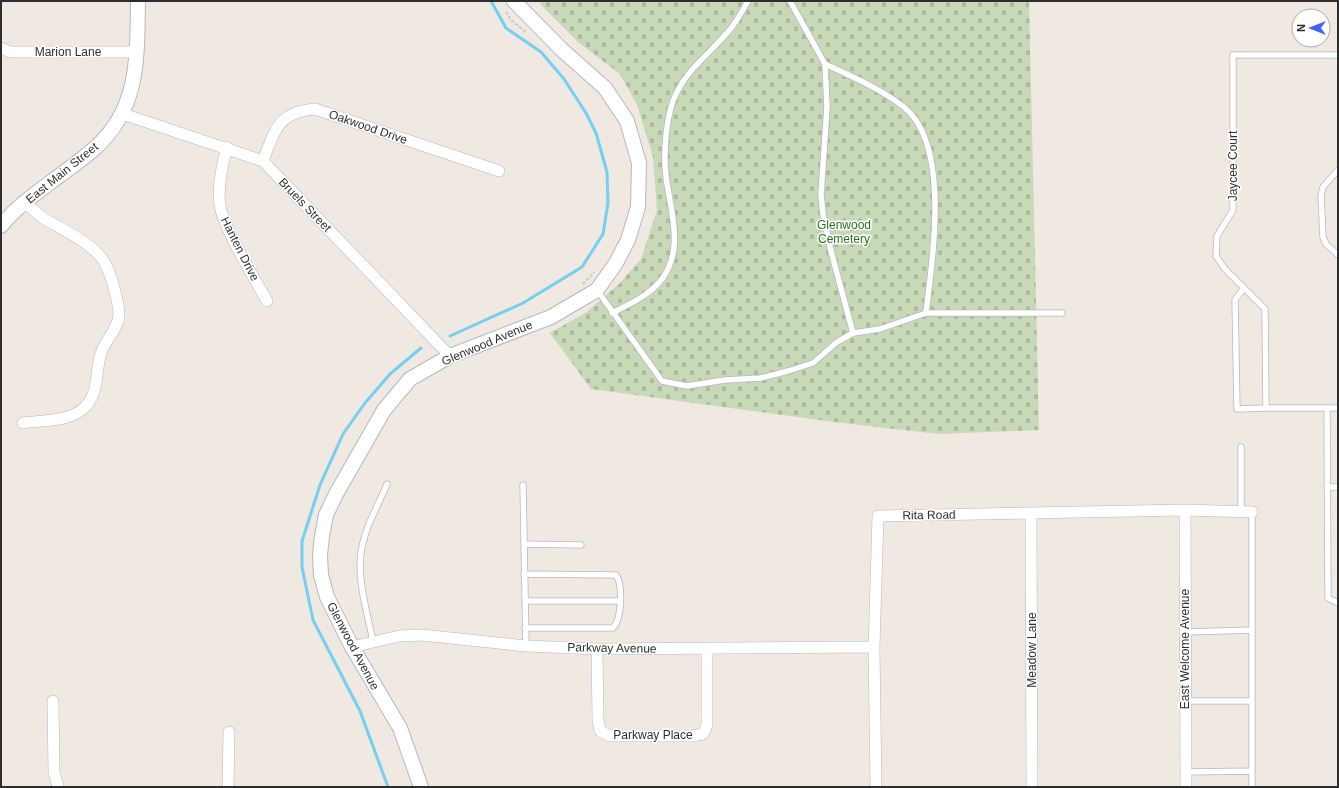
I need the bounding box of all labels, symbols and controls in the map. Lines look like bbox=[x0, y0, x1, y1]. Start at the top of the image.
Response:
north arrow bbox=[1291, 8, 1331, 48]
text: N bbox=[1295, 24, 1307, 32]
street label: Marion Lane bbox=[35, 45, 102, 59]
street label: Oakwood Drive bbox=[327, 107, 409, 147]
street label: Jaycee Court bbox=[1226, 130, 1240, 201]
street label: East Main Street bbox=[23, 139, 101, 206]
street label: Bruels Street bbox=[276, 175, 335, 235]
street label: Hanten Drive bbox=[218, 215, 262, 284]
park label: Glenwood Cemetery bbox=[817, 218, 871, 246]
street label: Glenwood Avenue bbox=[440, 317, 535, 368]
street label: Rita Road bbox=[902, 508, 956, 522]
street label: East Welcome Avenue bbox=[1178, 589, 1192, 709]
street label: Glenwood Avenue bbox=[324, 600, 382, 692]
street label: Meadow Lane bbox=[1025, 612, 1039, 688]
street label: Parkway Avenue bbox=[567, 640, 657, 656]
street label: Parkway Place bbox=[613, 728, 693, 742]

